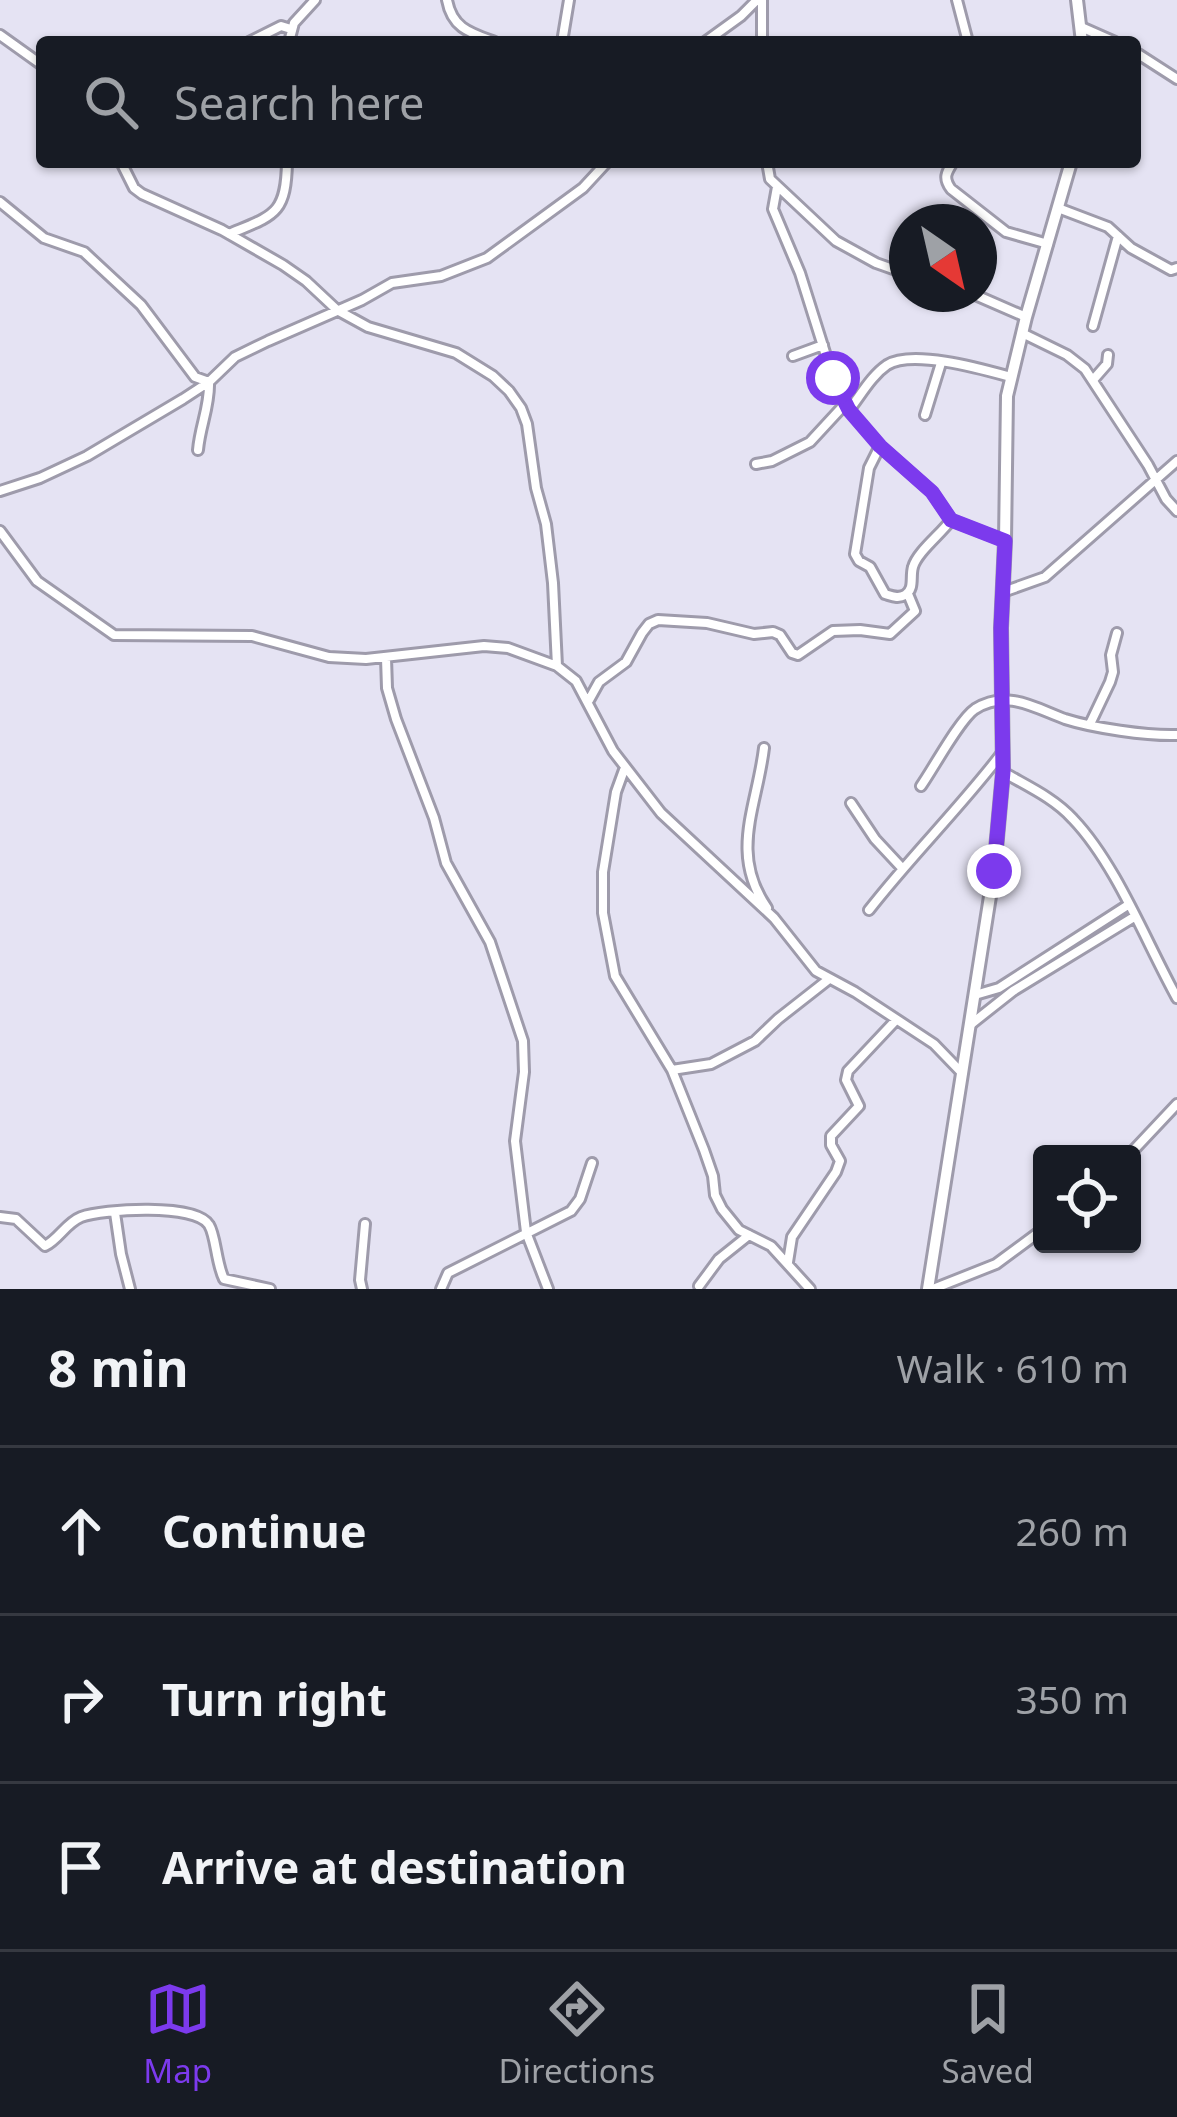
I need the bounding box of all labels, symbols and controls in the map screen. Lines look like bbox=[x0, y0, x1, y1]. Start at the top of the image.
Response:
search box bbox=[36, 36, 1141, 168]
icon: search bbox=[78, 69, 144, 135]
text: Search here bbox=[174, 72, 424, 133]
north arrow bbox=[889, 204, 997, 312]
route start bbox=[806, 351, 860, 405]
route end bbox=[967, 844, 1021, 898]
map controls bbox=[1033, 1145, 1141, 1253]
button: locate bbox=[1033, 1145, 1141, 1253]
text: 8 min bbox=[48, 1332, 189, 1402]
text: Walk · 610 m bbox=[896, 1341, 1129, 1394]
icon: ahead bbox=[48, 1498, 114, 1564]
text: Continue bbox=[162, 1500, 367, 1561]
text: 260 m bbox=[1015, 1504, 1129, 1557]
icon: right bbox=[48, 1666, 114, 1732]
text: Turn right bbox=[162, 1668, 387, 1729]
text: 350 m bbox=[1015, 1672, 1129, 1725]
icon: arrive bbox=[48, 1834, 114, 1900]
text: Arrive at destination bbox=[162, 1836, 627, 1897]
tab: Map bbox=[143, 1976, 212, 2093]
tab: Directions bbox=[498, 1976, 655, 2093]
tab: Saved bbox=[941, 1976, 1034, 2093]

